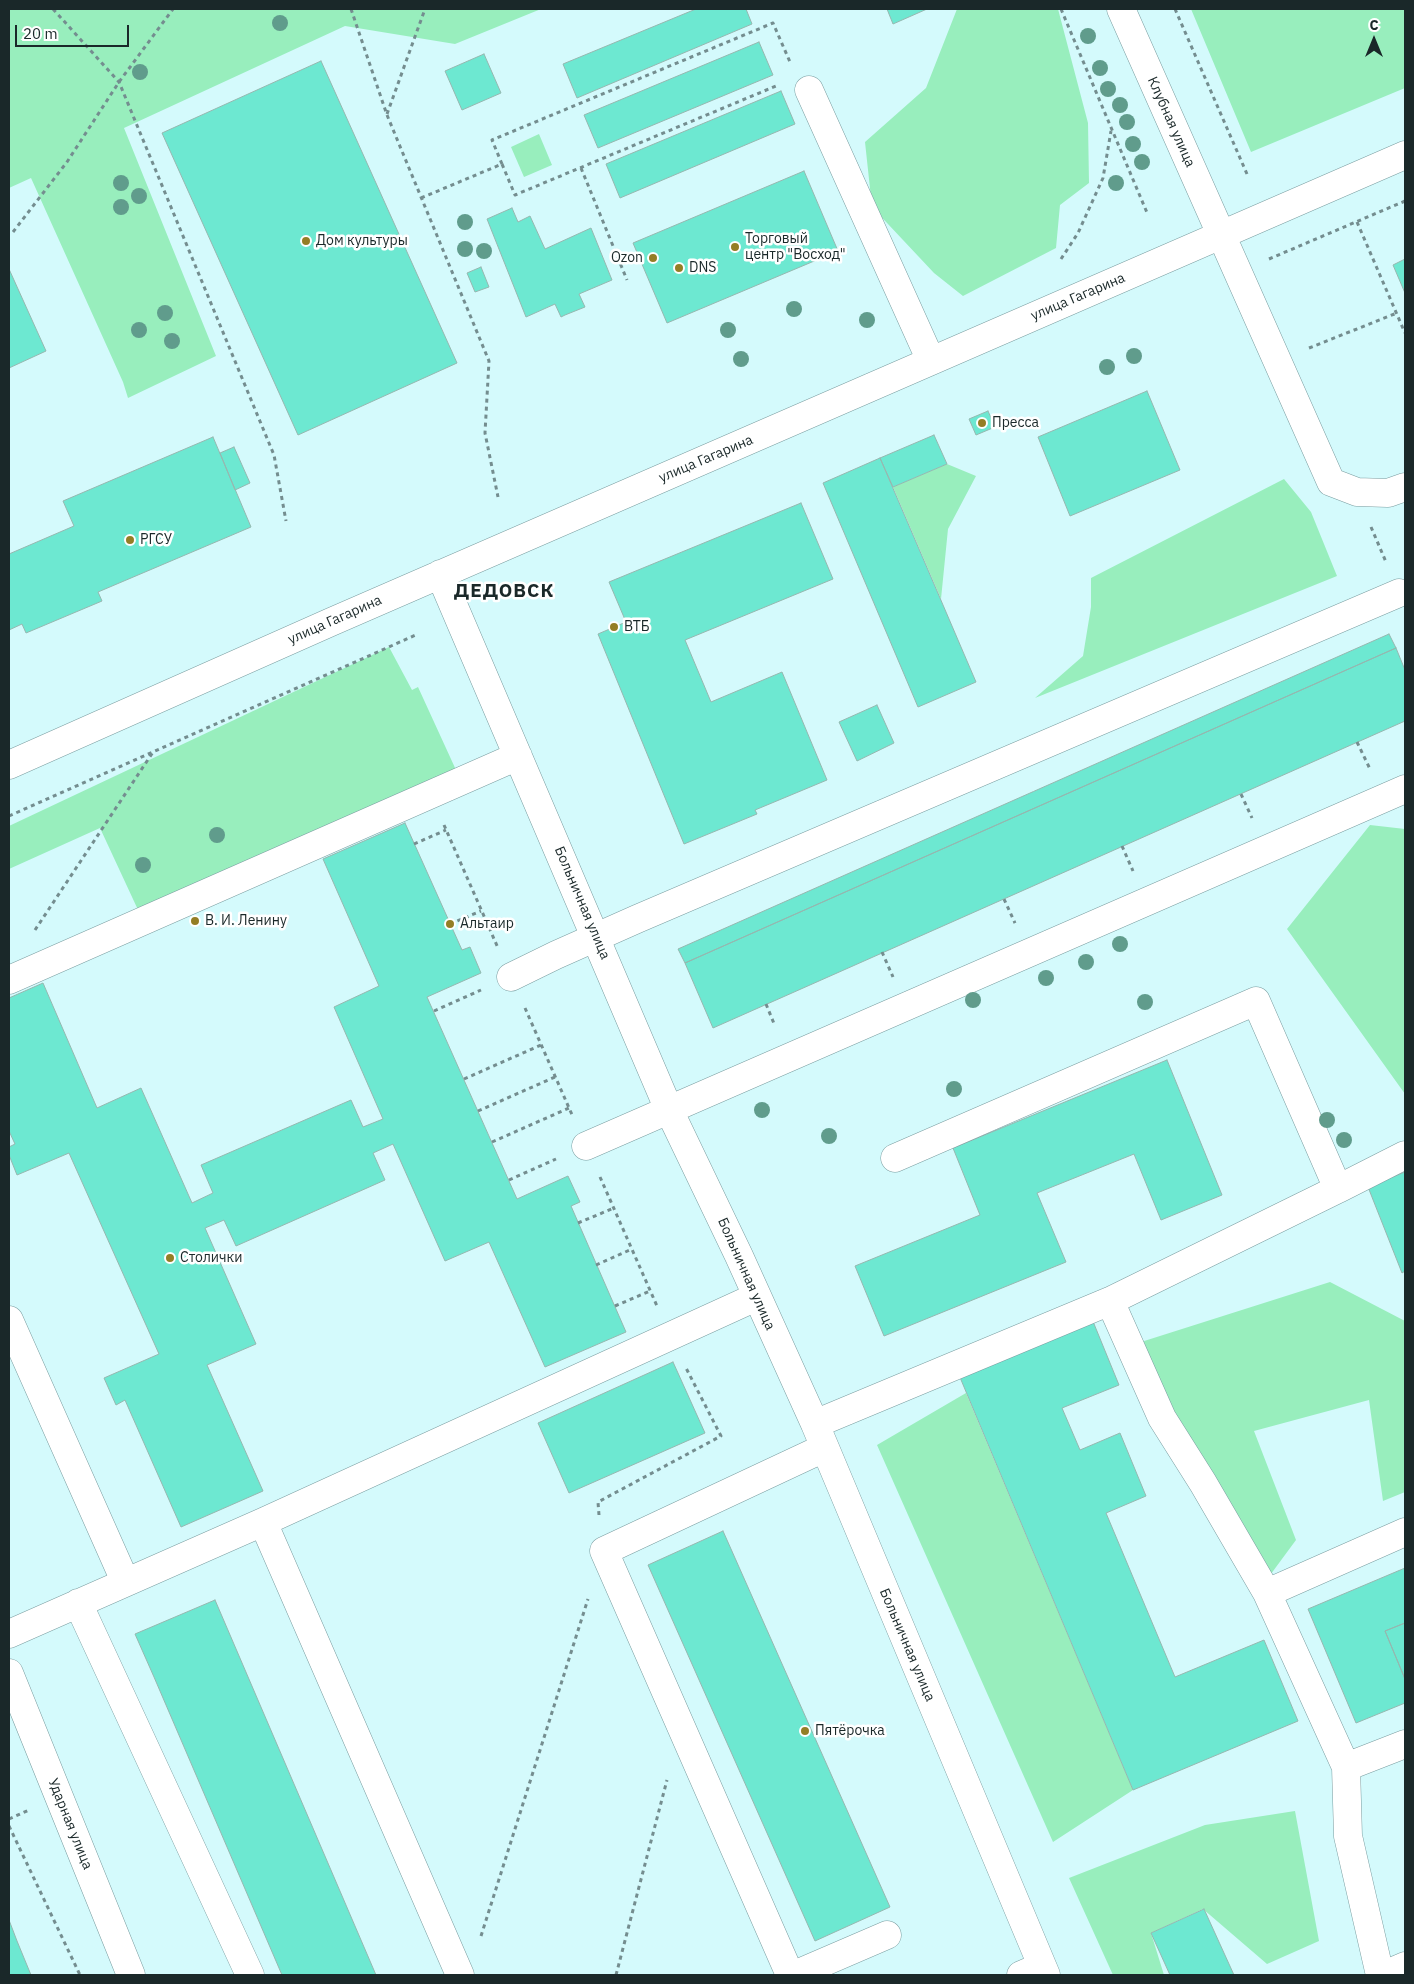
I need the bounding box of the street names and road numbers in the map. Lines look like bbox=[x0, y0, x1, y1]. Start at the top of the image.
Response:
street label: Клубная улица bbox=[1144, 74, 1198, 170]
street label: улица Гагарина bbox=[1028, 270, 1128, 324]
street label: улица Гагарина bbox=[656, 432, 756, 486]
street label: улица Гагарина bbox=[286, 592, 384, 648]
street label: Больничная улица bbox=[551, 844, 613, 962]
street label: Больничная улица bbox=[714, 1215, 778, 1333]
street label: Больничная улица bbox=[876, 1586, 938, 1704]
street label: Ударная улица bbox=[44, 1776, 96, 1872]

